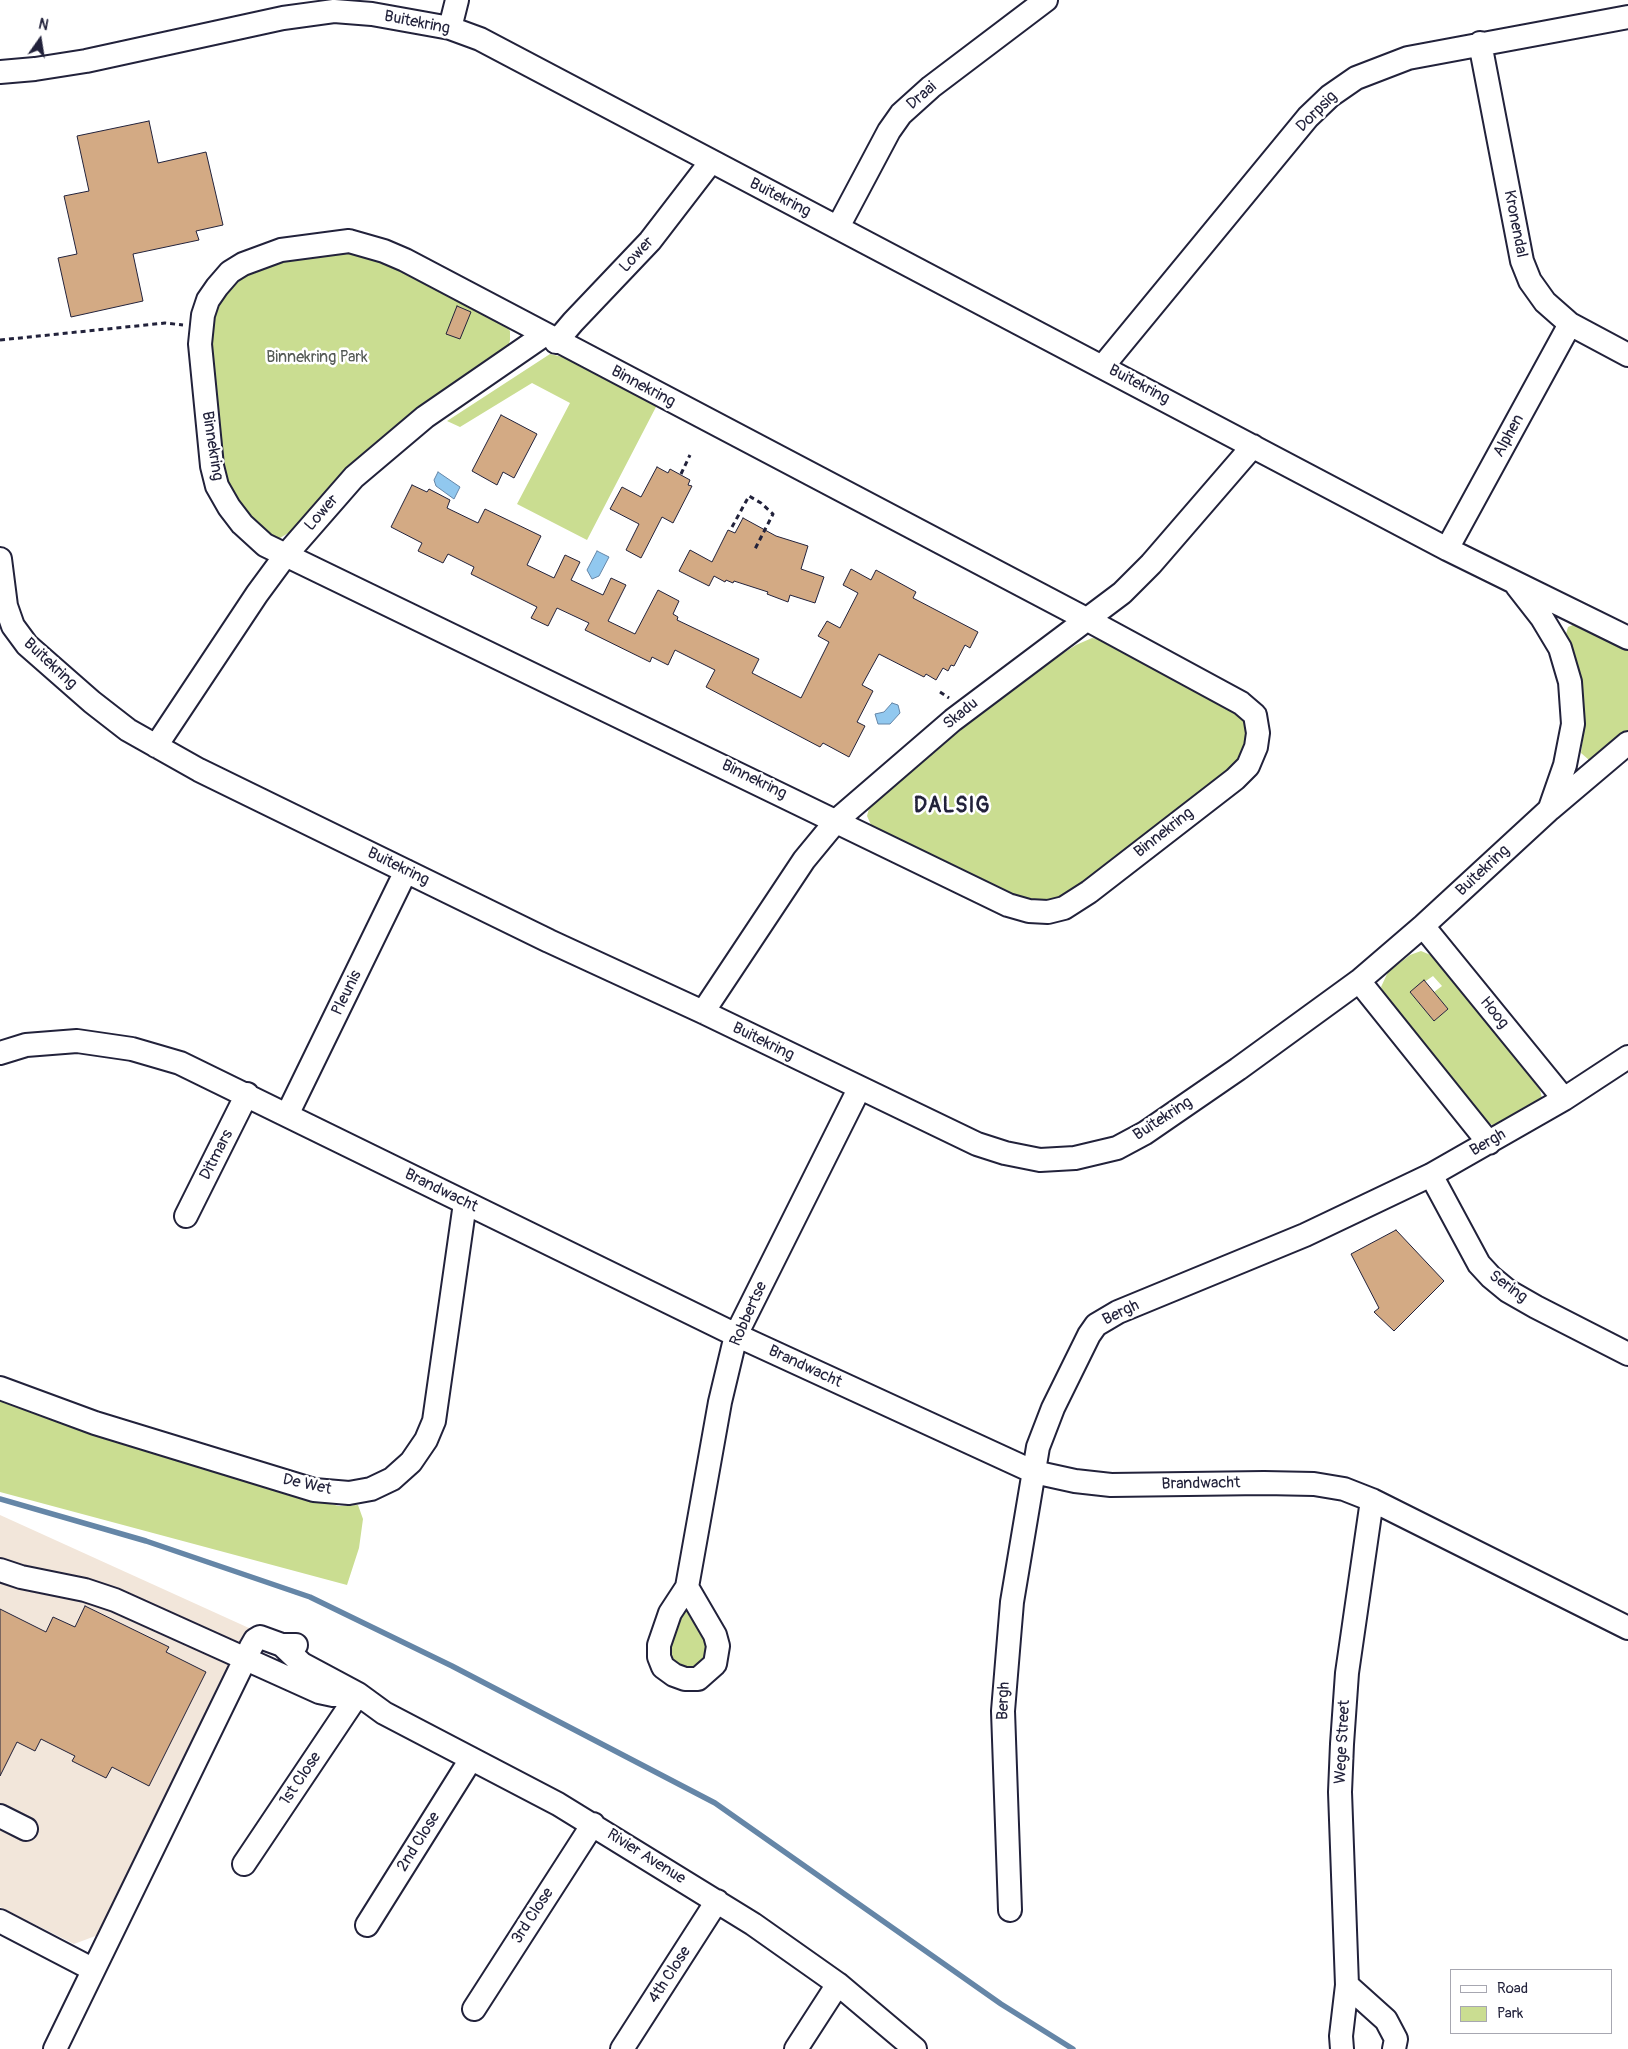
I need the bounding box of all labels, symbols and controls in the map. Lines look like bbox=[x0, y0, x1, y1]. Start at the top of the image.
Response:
street label: Buitekring bbox=[383, 7, 451, 39]
north arrow bbox=[15, 15, 65, 65]
text: N bbox=[37, 16, 50, 34]
street label: Draai bbox=[903, 78, 941, 114]
street label: Dorpsig bbox=[1293, 88, 1341, 136]
street label: Buitekring bbox=[746, 174, 814, 222]
street label: Kronendal bbox=[1499, 189, 1531, 259]
street label: Lower bbox=[616, 233, 658, 277]
park label: Binnekring Park bbox=[266, 348, 368, 368]
street label: Buitekring bbox=[1105, 361, 1173, 409]
street label: Binnekring bbox=[608, 362, 678, 412]
street label: Binnekring bbox=[197, 410, 227, 482]
street label: Alphen bbox=[1489, 411, 1529, 461]
street label: Lower bbox=[301, 491, 343, 535]
street label: Buitekring bbox=[19, 634, 81, 694]
street label: Skadu bbox=[940, 694, 982, 734]
street label: Binnekring bbox=[718, 756, 790, 804]
district label: DALSIG bbox=[913, 794, 991, 820]
street label: Binnekring bbox=[1131, 804, 1197, 862]
street label: Buitekring bbox=[1452, 841, 1514, 901]
street label: Buitekring bbox=[364, 844, 432, 890]
street label: Pleunis bbox=[328, 967, 366, 1019]
street label: Hoog bbox=[1475, 993, 1513, 1033]
street label: Buitekring bbox=[729, 1019, 797, 1065]
street label: Buitekring bbox=[1130, 1093, 1196, 1145]
street label: Bergh bbox=[1467, 1125, 1509, 1161]
street label: Ditmars bbox=[196, 1127, 238, 1183]
street label: Brandwacht bbox=[401, 1165, 481, 1217]
street label: Sering bbox=[1485, 1267, 1531, 1307]
street label: Robbertse bbox=[726, 1279, 772, 1349]
street label: Bergh bbox=[1100, 1296, 1142, 1330]
street label: Brandwacht bbox=[765, 1342, 845, 1392]
street label: De Wet bbox=[281, 1470, 333, 1500]
street label: Brandwacht bbox=[1161, 1474, 1241, 1494]
street label: Bergh bbox=[994, 1681, 1014, 1721]
street label: Wege Street bbox=[1331, 1699, 1355, 1785]
street label: 1st Close bbox=[276, 1748, 326, 1810]
street label: 2nd Close bbox=[393, 1809, 445, 1875]
street label: Rivier Avenue bbox=[603, 1825, 689, 1889]
street label: 3rd Close bbox=[508, 1884, 558, 1948]
street label: 4th Close bbox=[645, 1943, 695, 2007]
legend bbox=[1450, 1969, 1613, 2034]
text: Road bbox=[1497, 1979, 1528, 1998]
text: Park bbox=[1497, 2004, 1523, 2023]

